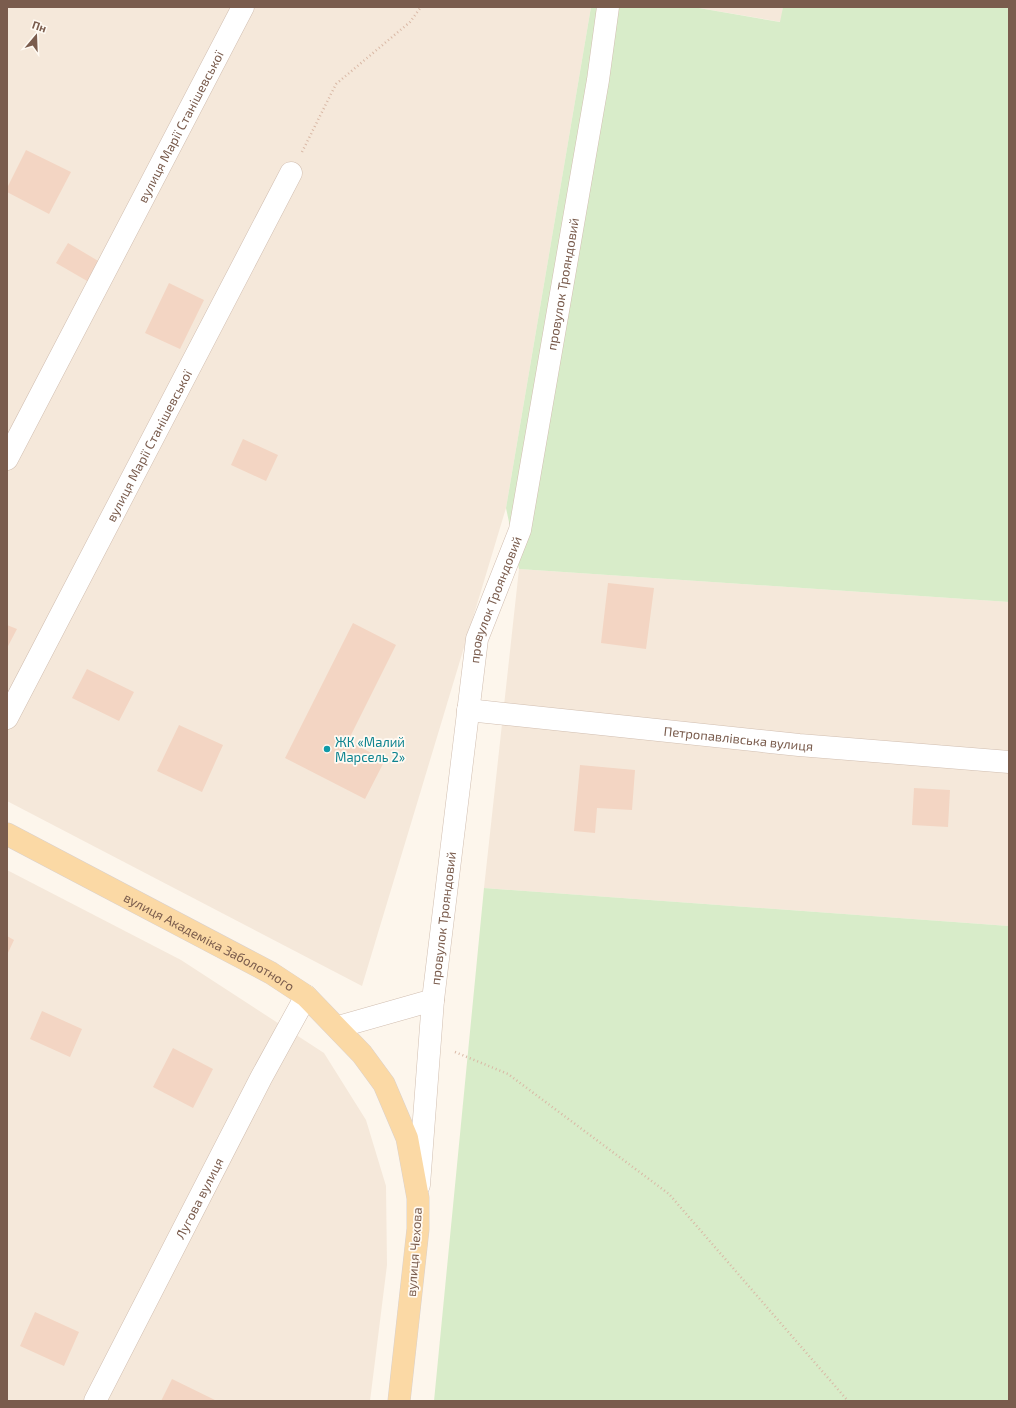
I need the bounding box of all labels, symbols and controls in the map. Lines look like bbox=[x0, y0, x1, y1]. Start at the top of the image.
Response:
north arrow bbox=[16, 16, 56, 56]
text: Пн bbox=[31, 18, 48, 35]
street label: вулиця Марії Станішевської bbox=[134, 47, 227, 205]
street label: провулок Трояндовий bbox=[543, 216, 582, 352]
street label: вулиця Марії Станішевської bbox=[103, 366, 195, 524]
street label: провулок Трояндовий bbox=[466, 534, 525, 664]
street label: Петропавлівська вулиця bbox=[663, 723, 814, 754]
place label: ЖК «Малий Марсель 2» bbox=[335, 734, 405, 765]
marker: ЖК «Малий Марсель 2» bbox=[322, 744, 332, 754]
street label: провулок Трояндовий bbox=[427, 850, 459, 986]
street label: вулиця Академіка Заболотного bbox=[121, 889, 298, 994]
street label: Лугова вулиця bbox=[172, 1155, 227, 1242]
street label: вулиця Чехова bbox=[403, 1207, 425, 1297]

